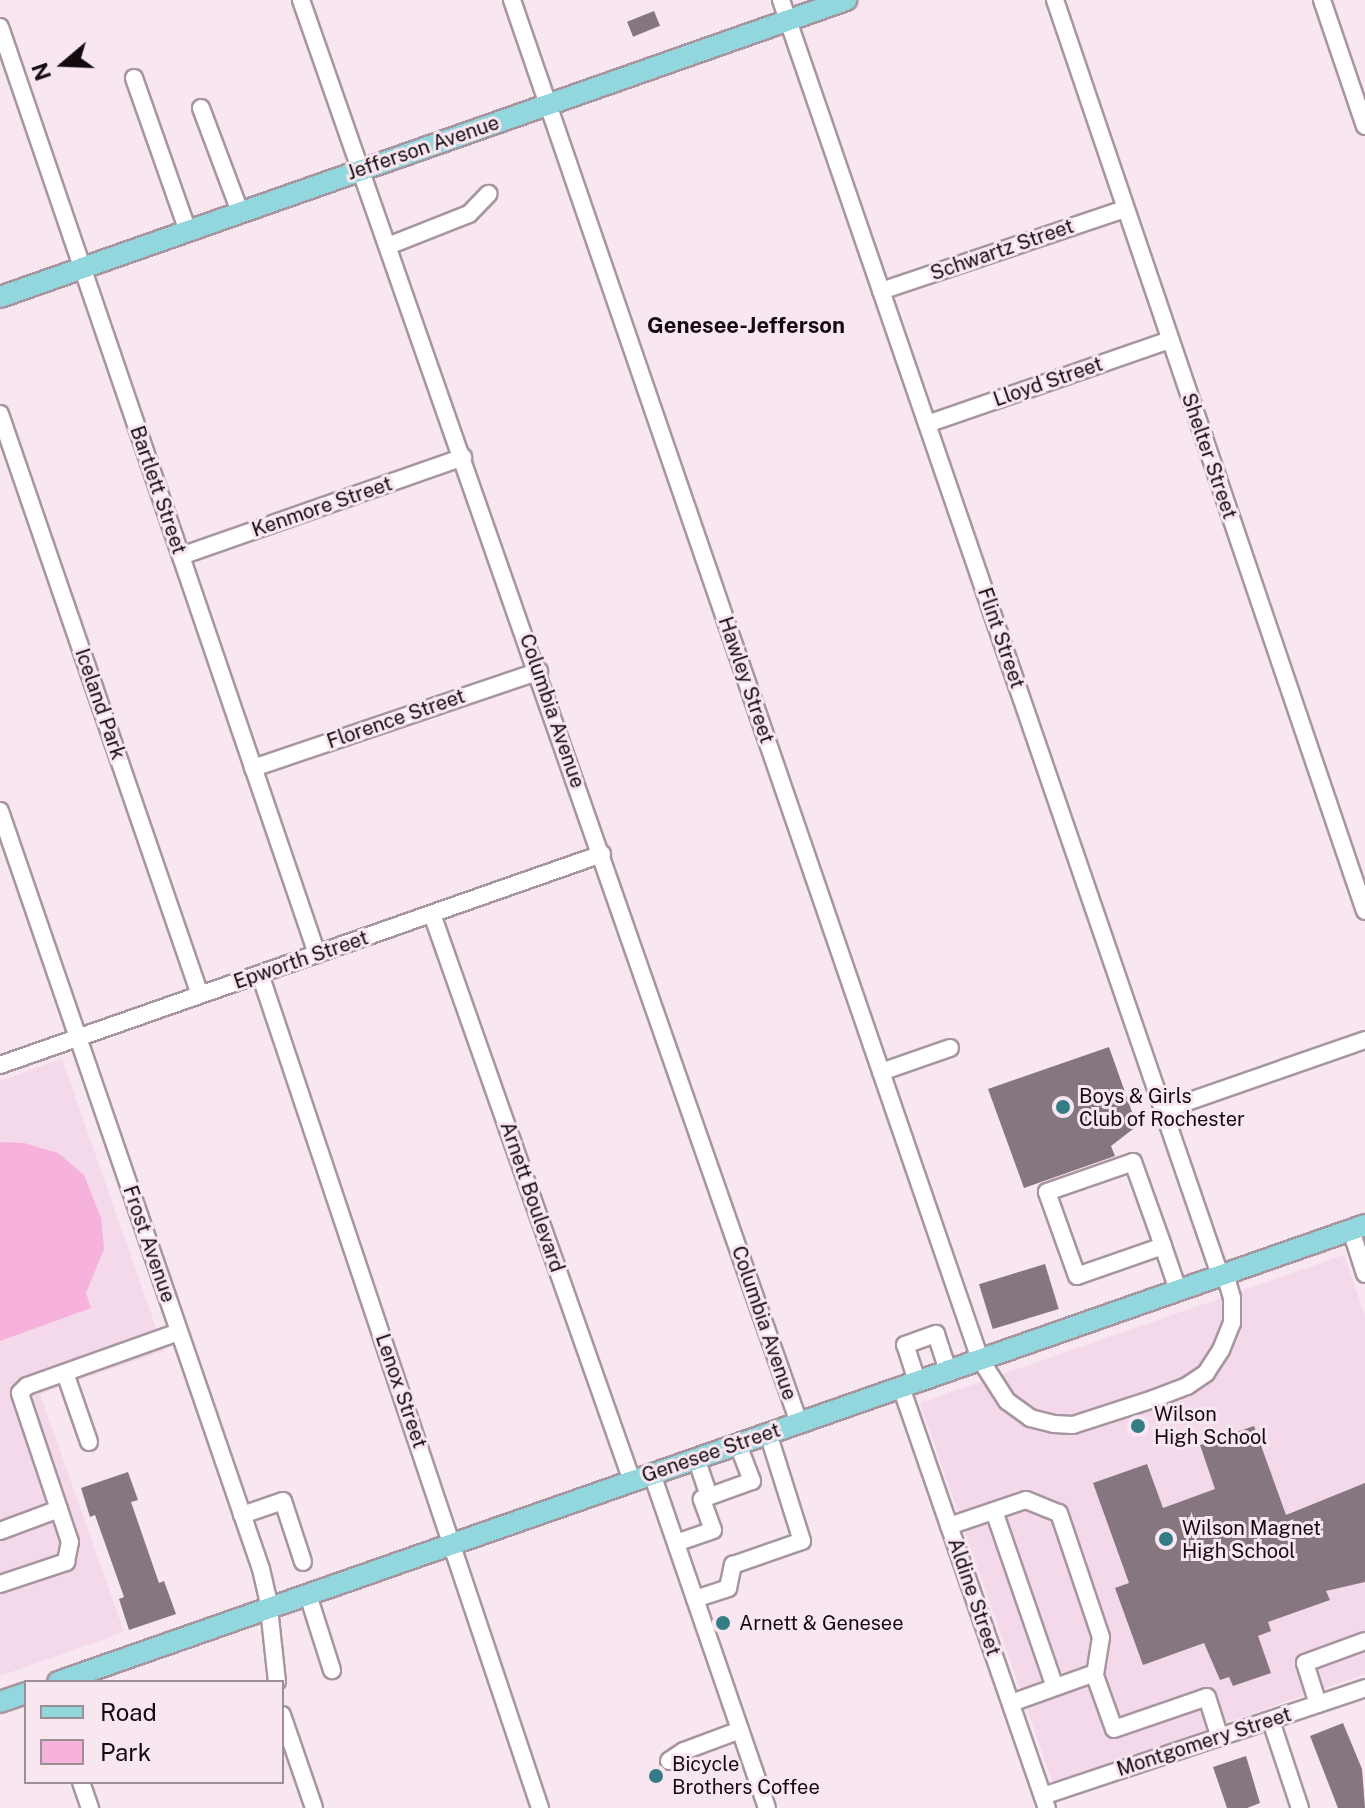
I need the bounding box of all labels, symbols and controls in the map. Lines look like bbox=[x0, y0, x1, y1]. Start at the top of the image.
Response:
north arrow bbox=[24, 24, 104, 104]
text: N bbox=[26, 59, 56, 84]
street label: Jefferson Avenue bbox=[344, 111, 502, 185]
street label: Schwartz Street bbox=[927, 214, 1077, 286]
district label: Genesee-Jefferson bbox=[647, 313, 845, 339]
street label: Lloyd Street bbox=[990, 352, 1106, 412]
street label: Shelter Street bbox=[1176, 390, 1242, 522]
street label: Bartlett Street bbox=[125, 423, 191, 557]
street label: Kenmore Street bbox=[249, 472, 395, 542]
street label: Flint Street bbox=[973, 584, 1029, 692]
street label: Hawley Street bbox=[713, 614, 779, 746]
street label: Columbia Avenue bbox=[514, 631, 590, 791]
street label: Iceland Park bbox=[70, 645, 130, 763]
street label: Florence Street bbox=[324, 684, 468, 754]
street label: Epworth Street bbox=[231, 926, 371, 994]
place label: Boys & Girls Club of Rochester bbox=[1079, 1084, 1245, 1131]
marker: Boys & Girls Club of Rochester bbox=[1054, 1098, 1072, 1116]
street label: Arnett Boulevard bbox=[495, 1119, 569, 1275]
street label: Frost Avenue bbox=[118, 1182, 180, 1306]
street label: Columbia Avenue bbox=[726, 1243, 802, 1403]
street label: Lenox Street bbox=[370, 1331, 432, 1451]
place label: Wilson High School bbox=[1154, 1402, 1267, 1449]
marker: Wilson High School bbox=[1129, 1417, 1147, 1435]
street label: Genesee Street bbox=[639, 1418, 783, 1488]
place label: Wilson Magnet High School bbox=[1182, 1516, 1321, 1563]
marker: Wilson Magnet High School bbox=[1157, 1530, 1175, 1548]
street label: Aldine Street bbox=[943, 1535, 1005, 1659]
place label: Arnett & Genesee bbox=[739, 1611, 903, 1635]
marker: Arnett & Genesee bbox=[714, 1614, 732, 1632]
legend bbox=[24, 1680, 284, 1784]
text: Road bbox=[100, 1698, 157, 1726]
street label: Montgomery Street bbox=[1114, 1702, 1294, 1782]
text: Park bbox=[100, 1738, 151, 1766]
place label: Bicycle Brothers Coffee bbox=[672, 1752, 820, 1799]
marker: Bicycle Brothers Coffee bbox=[647, 1767, 665, 1785]

